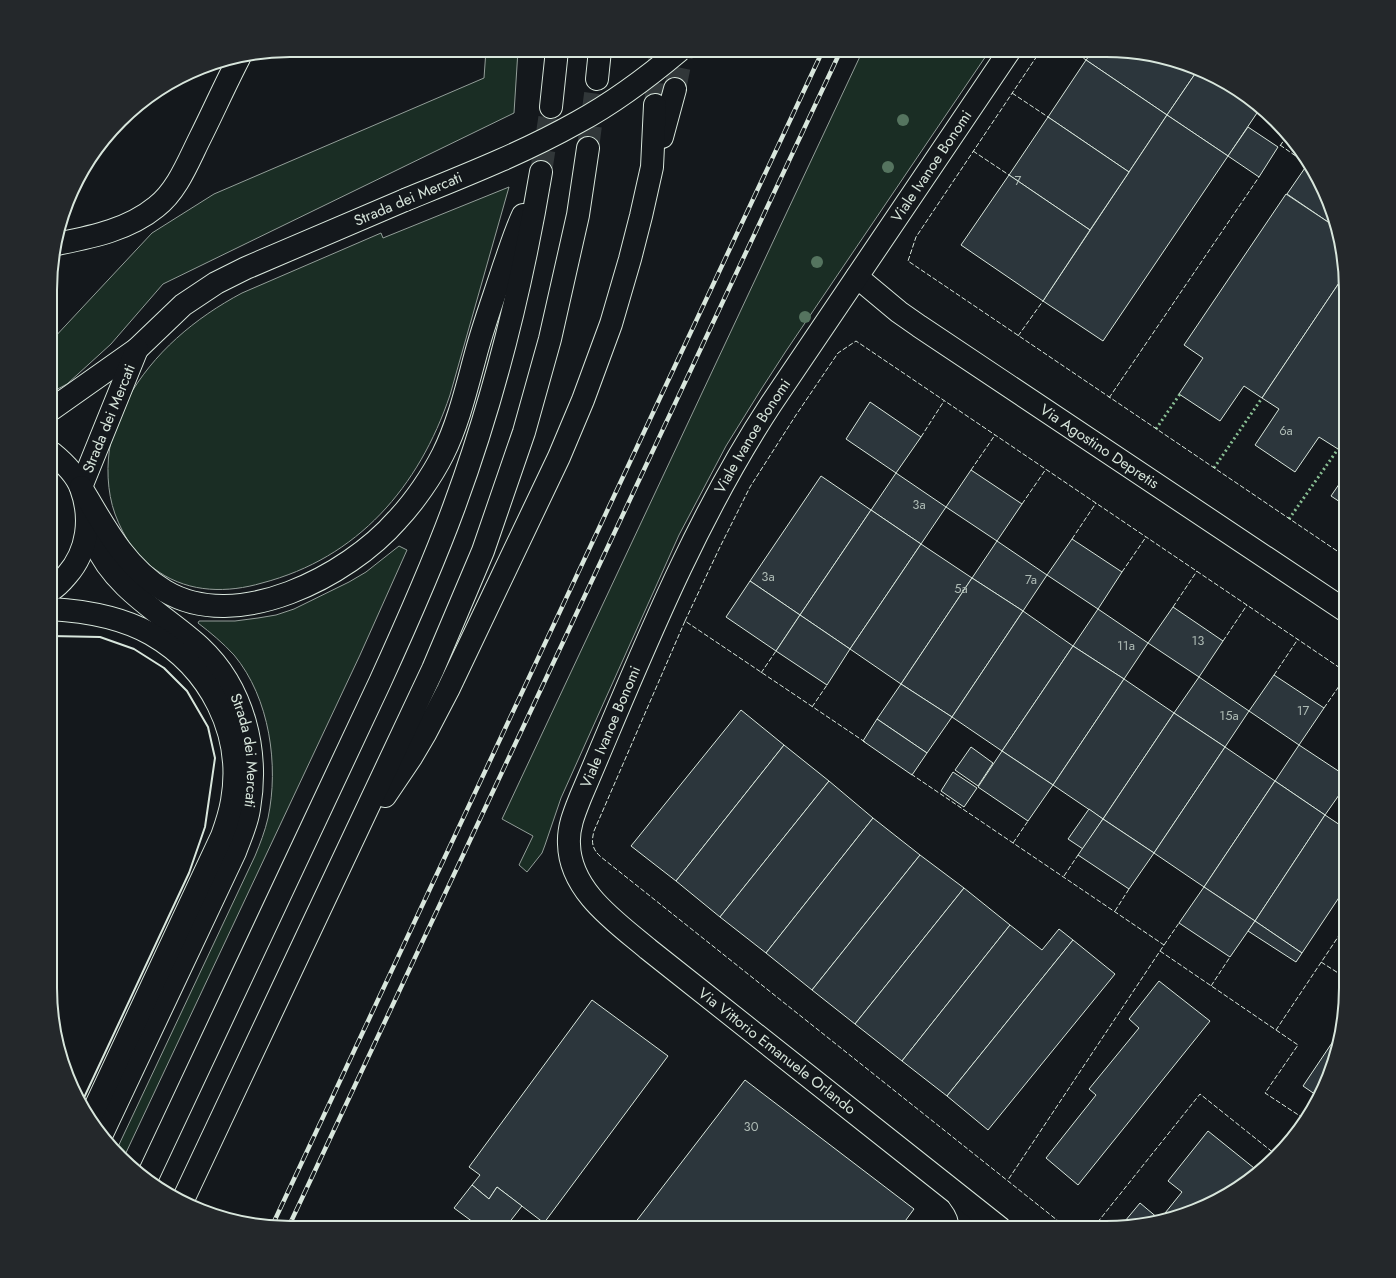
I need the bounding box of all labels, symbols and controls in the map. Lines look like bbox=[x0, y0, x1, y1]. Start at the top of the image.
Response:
street label: Viale Ivanoe Bonomi bbox=[886, 106, 977, 227]
street label: Strada dei Mercati bbox=[350, 166, 466, 232]
house number: 7 bbox=[1015, 171, 1022, 190]
street label: Strada dei Mercati bbox=[77, 361, 141, 476]
street label: Viale Ivanoe Bonomi bbox=[709, 374, 796, 497]
street label: Via Agostino Depretis bbox=[1035, 399, 1163, 494]
house number: 6a bbox=[1279, 421, 1293, 440]
house number: 3a bbox=[912, 495, 926, 514]
house number: 3a bbox=[761, 567, 775, 586]
house number: 7a bbox=[1025, 570, 1037, 589]
house number: 5a bbox=[954, 579, 968, 598]
house number: 13 bbox=[1192, 631, 1204, 650]
house number: 11a bbox=[1117, 636, 1135, 655]
street label: Viale Ivanoe Bonomi bbox=[575, 662, 646, 791]
street label: Strada dei Mercati bbox=[224, 690, 263, 809]
house number: 17 bbox=[1297, 701, 1310, 720]
house number: 15a bbox=[1219, 706, 1239, 725]
street label: Via Vittorio Emanuele Orlando bbox=[693, 982, 861, 1120]
house number: 30 bbox=[744, 1117, 759, 1136]

